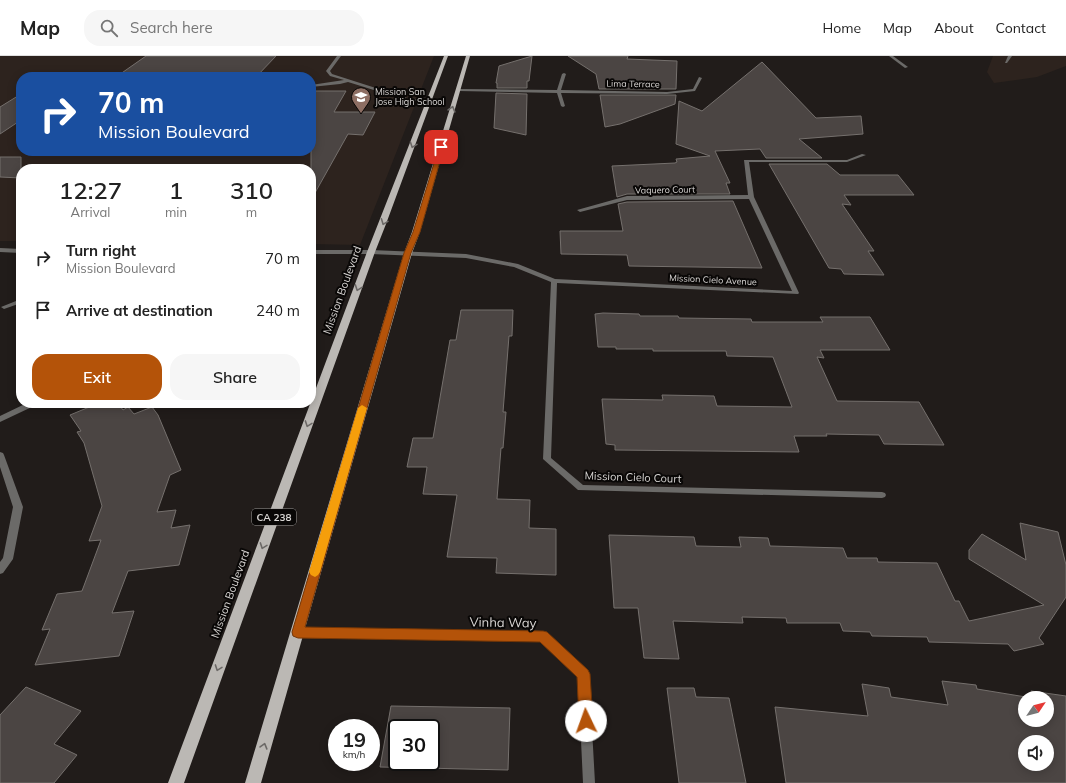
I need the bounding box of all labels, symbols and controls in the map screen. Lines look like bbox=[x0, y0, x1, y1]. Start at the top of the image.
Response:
search box bbox=[84, 10, 364, 46]
text: Map bbox=[20, 16, 60, 40]
icon: search bbox=[98, 17, 120, 39]
text: Search here bbox=[130, 18, 213, 37]
text: Home bbox=[822, 19, 861, 37]
text: Map bbox=[883, 19, 912, 37]
text: About bbox=[934, 19, 974, 37]
text: Contact bbox=[996, 19, 1046, 37]
street label: Lima Terrace bbox=[606, 78, 660, 89]
text: 70 m bbox=[98, 85, 164, 120]
school or university icon: Mission San Jose High School bbox=[350, 86, 372, 114]
place label: Mission San Jose High School bbox=[375, 86, 445, 107]
icon: right bbox=[32, 88, 84, 140]
one-way arrow bbox=[447, 105, 456, 112]
text: Mission Boulevard bbox=[98, 120, 250, 143]
pin bbox=[424, 130, 458, 164]
icon: arrive bbox=[430, 136, 452, 158]
one-way arrow bbox=[409, 142, 417, 149]
text: 12:27 bbox=[59, 175, 122, 205]
text: 1 bbox=[169, 175, 183, 205]
text: 310 bbox=[230, 175, 273, 205]
street label: Vaquero Court bbox=[635, 183, 695, 196]
text: Arrival bbox=[71, 204, 110, 220]
text: min bbox=[165, 204, 187, 220]
text: m bbox=[246, 204, 257, 220]
one-way arrow bbox=[380, 218, 388, 225]
text: Turn right bbox=[66, 241, 136, 260]
street label: Mission Boulevard bbox=[320, 244, 364, 336]
icon: right bbox=[32, 247, 54, 269]
text: 70 m bbox=[265, 249, 300, 268]
text: Mission Boulevard bbox=[66, 260, 176, 276]
street label: Mission Cielo Avenue bbox=[669, 272, 757, 287]
one-way arrow bbox=[354, 285, 362, 292]
icon: arrive bbox=[32, 299, 54, 321]
text: Arrive at destination bbox=[66, 301, 213, 320]
text: 240 m bbox=[256, 301, 300, 320]
button: Exit bbox=[32, 354, 162, 400]
button: Share bbox=[170, 354, 300, 400]
one-way arrow bbox=[304, 420, 313, 427]
street label: Mission Cielo Court bbox=[584, 468, 682, 486]
road number: CA 238 bbox=[252, 509, 296, 525]
one-way arrow bbox=[260, 542, 268, 549]
street label: Mission Boulevard bbox=[208, 548, 252, 640]
street label: Vinha Way bbox=[469, 613, 537, 631]
one-way arrow bbox=[215, 664, 223, 671]
north arrow bbox=[1018, 691, 1054, 727]
map controls bbox=[1018, 691, 1054, 771]
position arrow bbox=[565, 700, 607, 742]
speed limit sign: 30 bbox=[388, 719, 440, 771]
text: 19 bbox=[342, 727, 366, 752]
button: sound bbox=[1018, 735, 1054, 771]
one-way arrow bbox=[259, 742, 268, 749]
text: km/h bbox=[343, 748, 365, 761]

